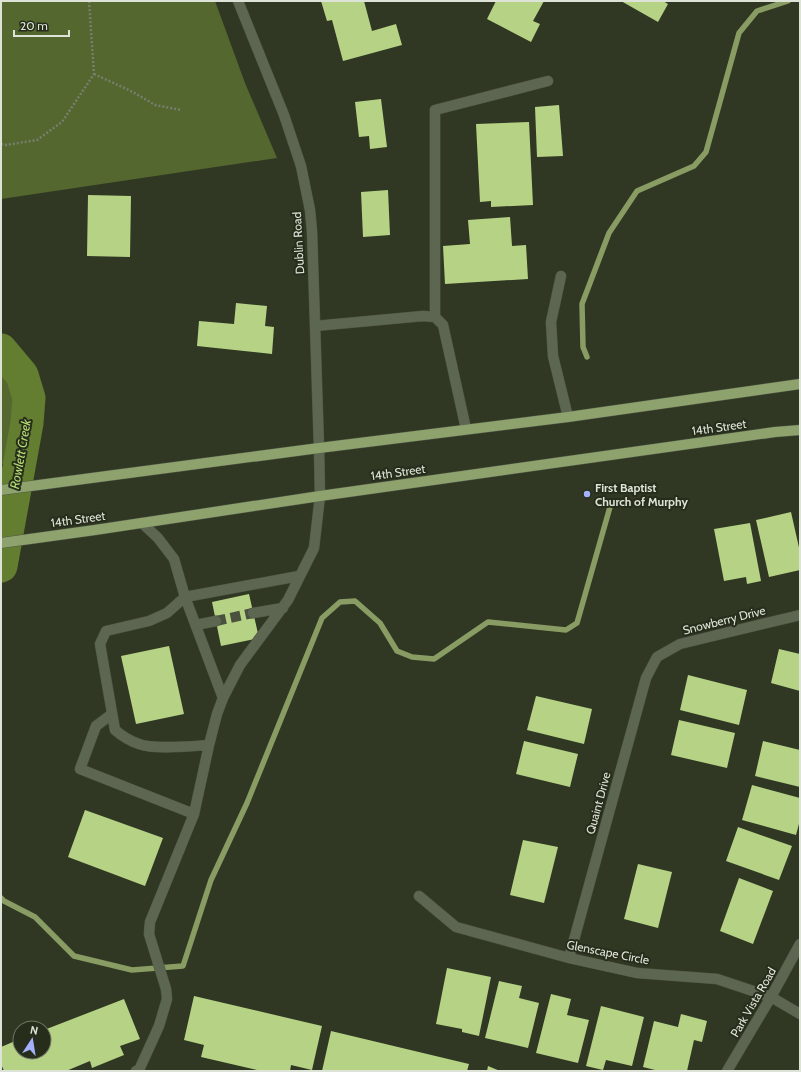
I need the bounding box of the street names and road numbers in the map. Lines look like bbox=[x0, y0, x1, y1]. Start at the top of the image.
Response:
street label: Dublin Road bbox=[289, 211, 307, 275]
street label: 14th Street bbox=[691, 416, 747, 438]
street label: 14th Street bbox=[370, 461, 426, 483]
street label: 14th Street bbox=[50, 508, 106, 530]
street label: Snowberry Drive bbox=[681, 602, 767, 638]
street label: Quaint Drive bbox=[582, 770, 614, 836]
street label: Glenscape Circle bbox=[566, 937, 650, 967]
street label: Park Vista Road bbox=[727, 964, 779, 1040]

